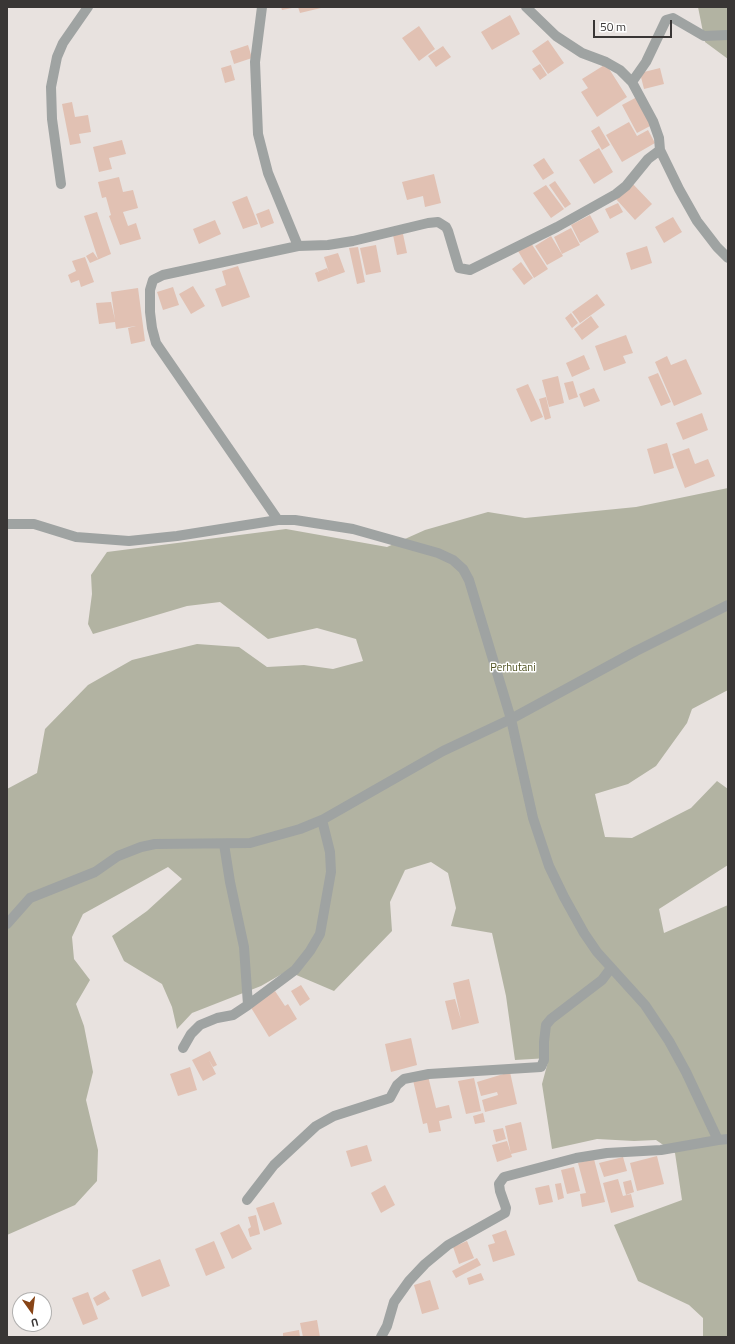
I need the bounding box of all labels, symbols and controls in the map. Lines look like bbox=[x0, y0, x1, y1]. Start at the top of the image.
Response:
scale bar bbox=[595, 12, 674, 38]
text: 50 m bbox=[600, 17, 626, 36]
park label: Perhutani bbox=[490, 661, 536, 675]
north arrow bbox=[12, 1292, 52, 1332]
text: U bbox=[29, 1314, 40, 1331]

